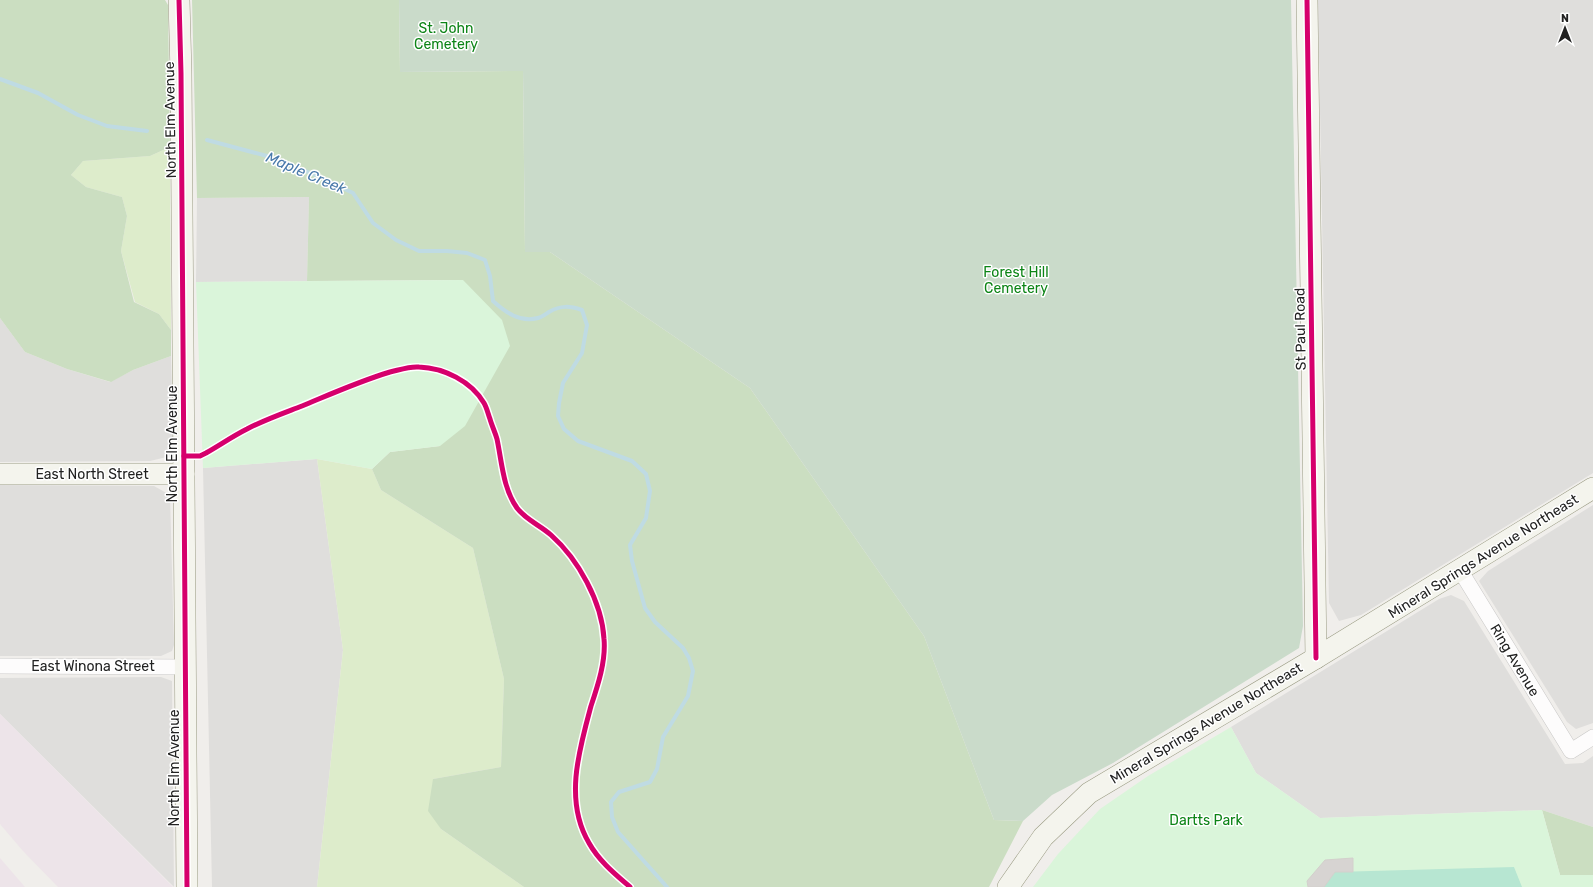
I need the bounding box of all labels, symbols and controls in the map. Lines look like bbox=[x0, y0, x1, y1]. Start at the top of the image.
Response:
north arrow bbox=[1545, 8, 1585, 48]
text: N bbox=[1561, 12, 1569, 25]
park label: St. John Cemetery bbox=[414, 20, 478, 53]
street label: North Elm Avenue bbox=[161, 61, 180, 179]
water label: Maple Creek bbox=[263, 148, 349, 198]
park label: Forest Hill Cemetery bbox=[983, 264, 1049, 297]
street label: St Paul Road bbox=[1291, 288, 1310, 370]
street label: North Elm Avenue bbox=[164, 385, 181, 502]
street label: East North Street bbox=[35, 466, 149, 483]
street label: Mineral Springs Avenue Northeast bbox=[1385, 490, 1582, 622]
street label: Ring Avenue bbox=[1486, 621, 1543, 700]
street label: East Winona Street bbox=[31, 658, 155, 675]
street label: Mineral Springs Avenue Northeast bbox=[1107, 659, 1306, 788]
street label: North Elm Avenue bbox=[166, 709, 183, 826]
park label: Dartts Park bbox=[1169, 812, 1243, 829]

